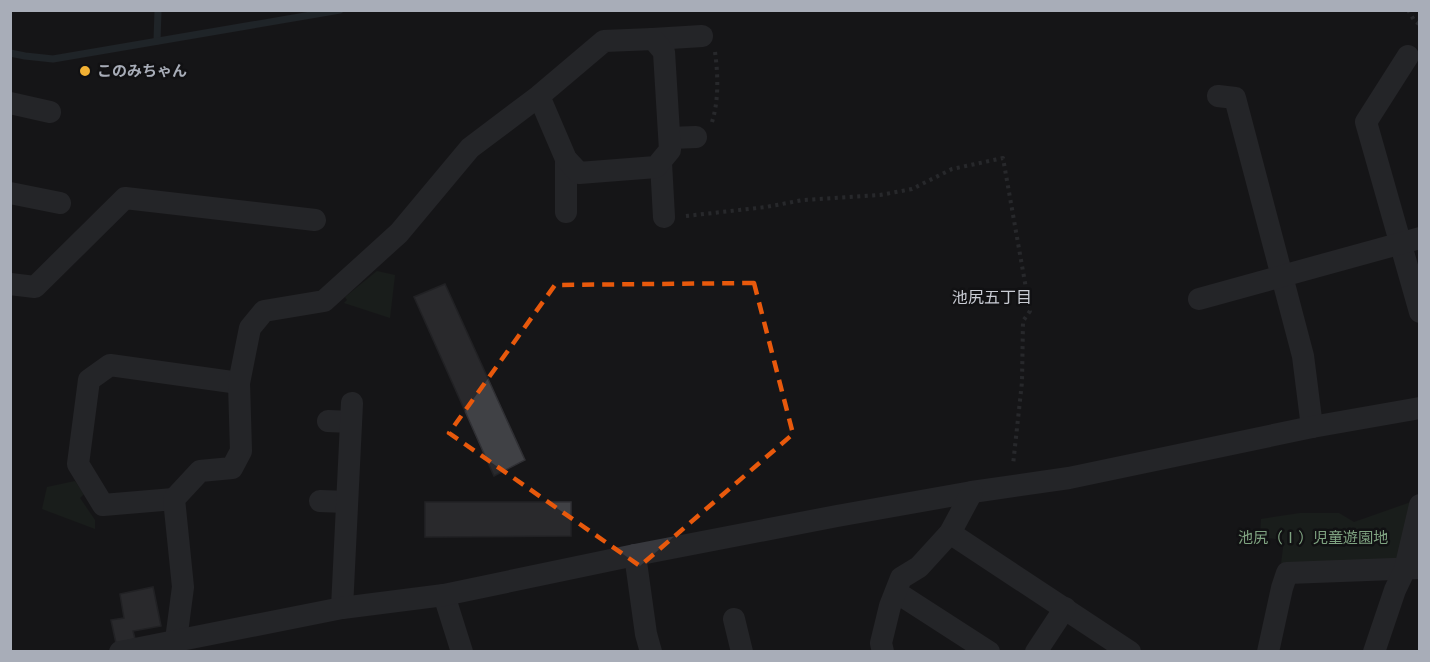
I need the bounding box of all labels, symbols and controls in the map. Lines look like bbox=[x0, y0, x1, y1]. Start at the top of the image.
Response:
place label: このみちゃん bbox=[97, 61, 187, 80]
marker: このみちゃん bbox=[78, 64, 92, 78]
district label: 池尻五丁目 bbox=[952, 287, 1032, 307]
park label: 池尻（Ⅰ）児童遊園地 bbox=[1238, 528, 1388, 547]

